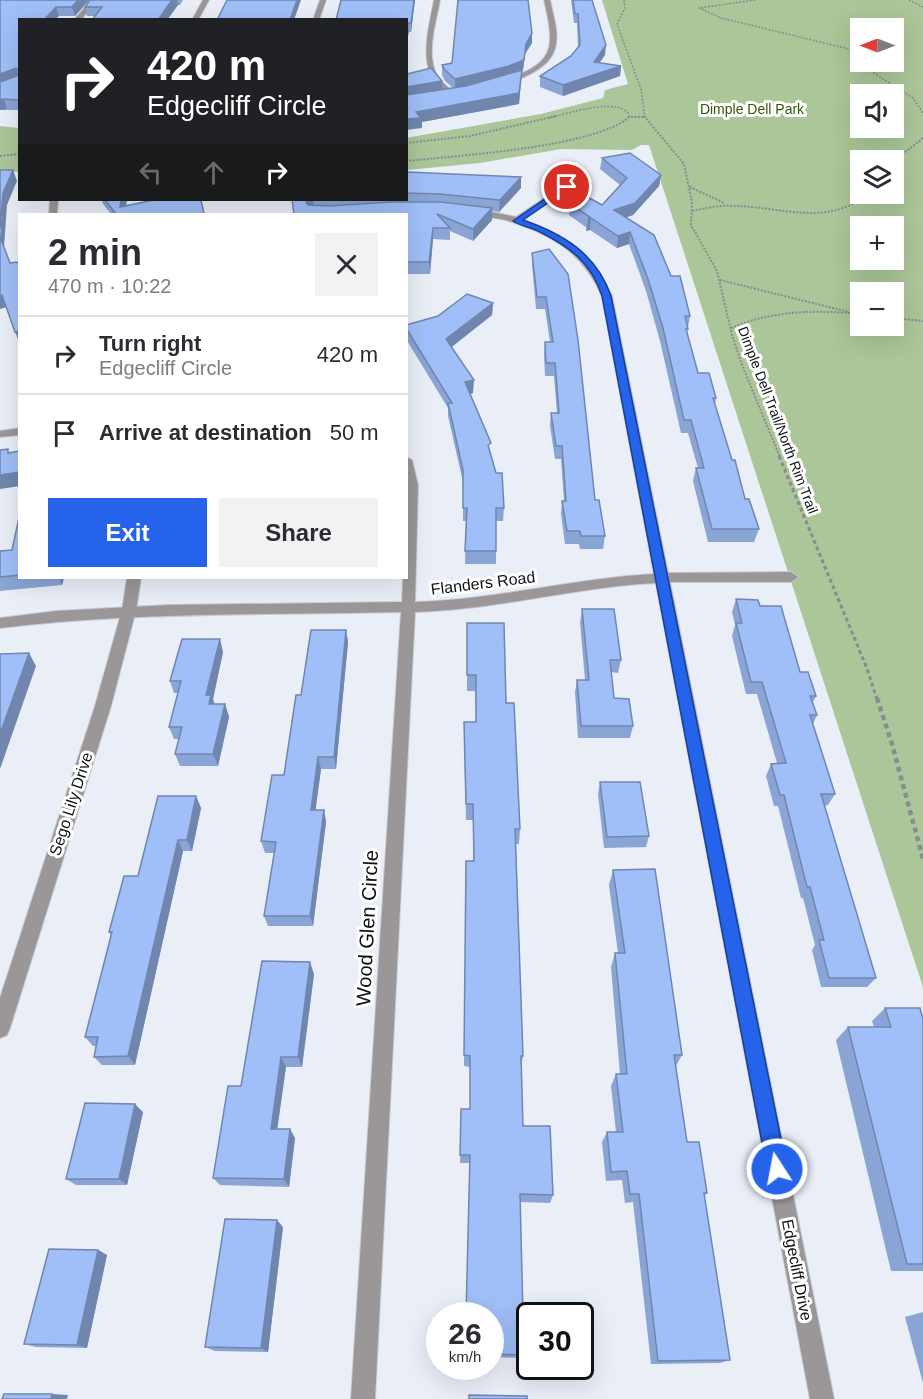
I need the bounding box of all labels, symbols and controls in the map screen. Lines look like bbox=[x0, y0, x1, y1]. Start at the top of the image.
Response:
north arrow bbox=[850, 18, 904, 72]
map controls bbox=[850, 18, 904, 336]
icon: right bbox=[48, 42, 126, 120]
text: 420 m bbox=[147, 42, 266, 89]
button: sound bbox=[850, 84, 904, 138]
text: Edgecliff Circle bbox=[147, 91, 327, 121]
park label: Dimple Dell Park bbox=[700, 101, 805, 117]
button: layers bbox=[850, 150, 904, 204]
icon: left bbox=[134, 156, 167, 189]
icon: ahead bbox=[197, 156, 230, 189]
icon: right bbox=[260, 156, 293, 189]
pin bbox=[541, 161, 592, 212]
icon: arrive bbox=[550, 170, 583, 203]
button: + bbox=[850, 216, 904, 270]
text: 2 min bbox=[48, 232, 142, 273]
button: close bbox=[315, 233, 378, 296]
text: 470 m · 10:22 bbox=[48, 275, 171, 297]
button: − bbox=[850, 282, 904, 336]
street label: Dimple Dell Trail/North Rim Trail bbox=[735, 324, 821, 516]
text: Turn right bbox=[99, 331, 201, 356]
icon: right bbox=[48, 339, 81, 372]
text: 420 m bbox=[317, 342, 378, 367]
text: Edgecliff Circle bbox=[99, 357, 232, 379]
icon: arrive bbox=[48, 417, 81, 450]
text: Arrive at destination bbox=[99, 420, 312, 445]
text: 50 m bbox=[330, 420, 379, 445]
button: Exit bbox=[48, 498, 207, 567]
button: Share bbox=[219, 498, 378, 567]
street label: Flanders Road bbox=[430, 568, 536, 598]
street label: Sego Lily Drive bbox=[46, 750, 96, 858]
street label: Wood Glen Circle bbox=[352, 849, 382, 1007]
position arrow bbox=[745, 1137, 809, 1201]
street label: Edgecliff Drive bbox=[779, 1218, 815, 1322]
speed limit sign: 30 bbox=[516, 1302, 594, 1380]
text: 26 bbox=[448, 1317, 482, 1350]
text: km/h bbox=[449, 1348, 481, 1365]

